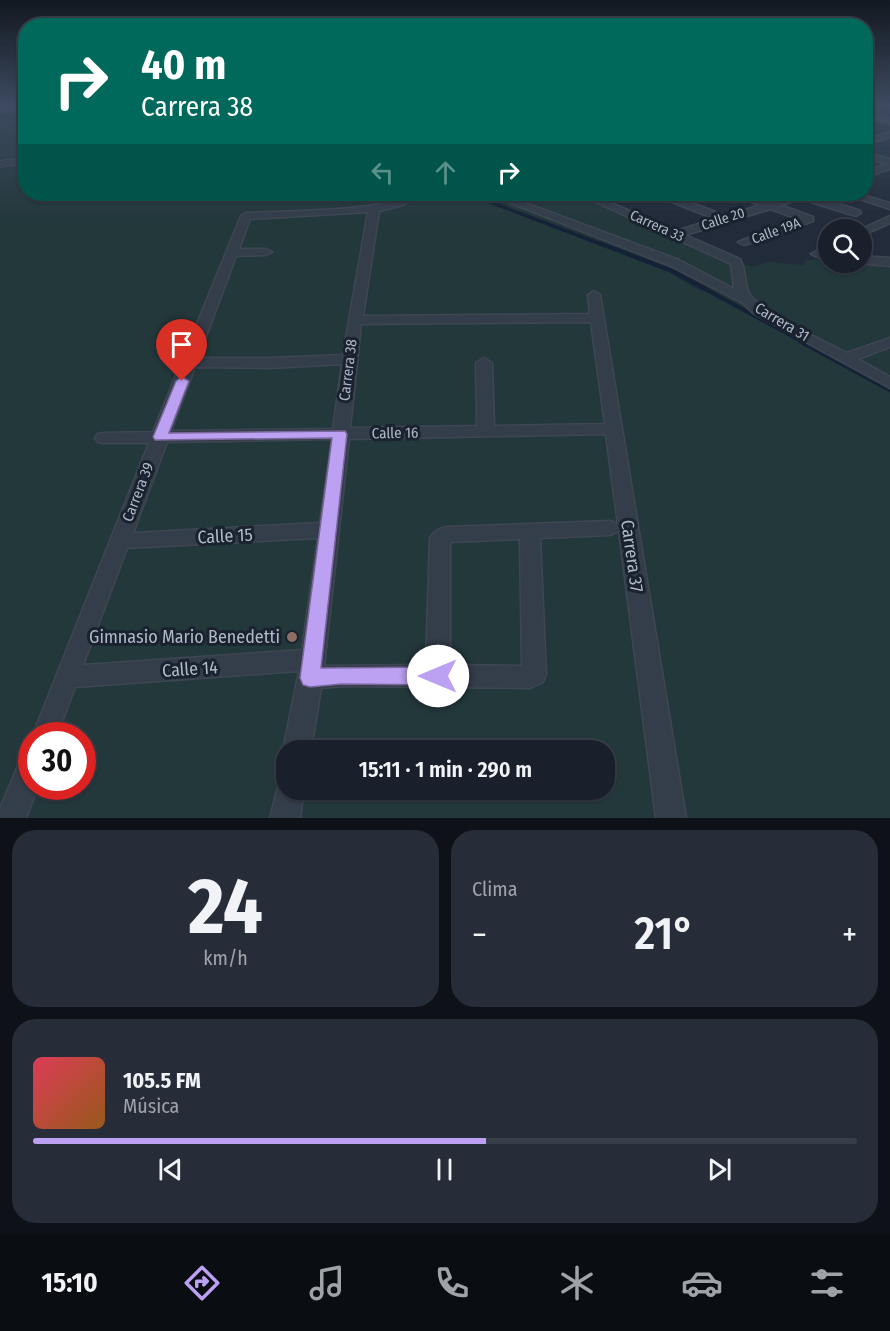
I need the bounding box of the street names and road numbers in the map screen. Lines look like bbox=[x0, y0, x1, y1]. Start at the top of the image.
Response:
street label: Calle 20 bbox=[699, 204, 747, 234]
street label: Carrera 33 bbox=[627, 207, 687, 245]
street label: Calle 19A bbox=[749, 214, 803, 248]
street label: Carrera 31 bbox=[752, 299, 812, 345]
street label: Carrera 38 bbox=[335, 338, 361, 402]
street label: Calle 16 bbox=[371, 424, 419, 442]
street label: Carrera 39 bbox=[119, 460, 157, 524]
street label: Carrera 37 bbox=[616, 518, 648, 594]
street label: Calle 15 bbox=[197, 524, 253, 548]
street label: Calle 14 bbox=[161, 656, 219, 682]

